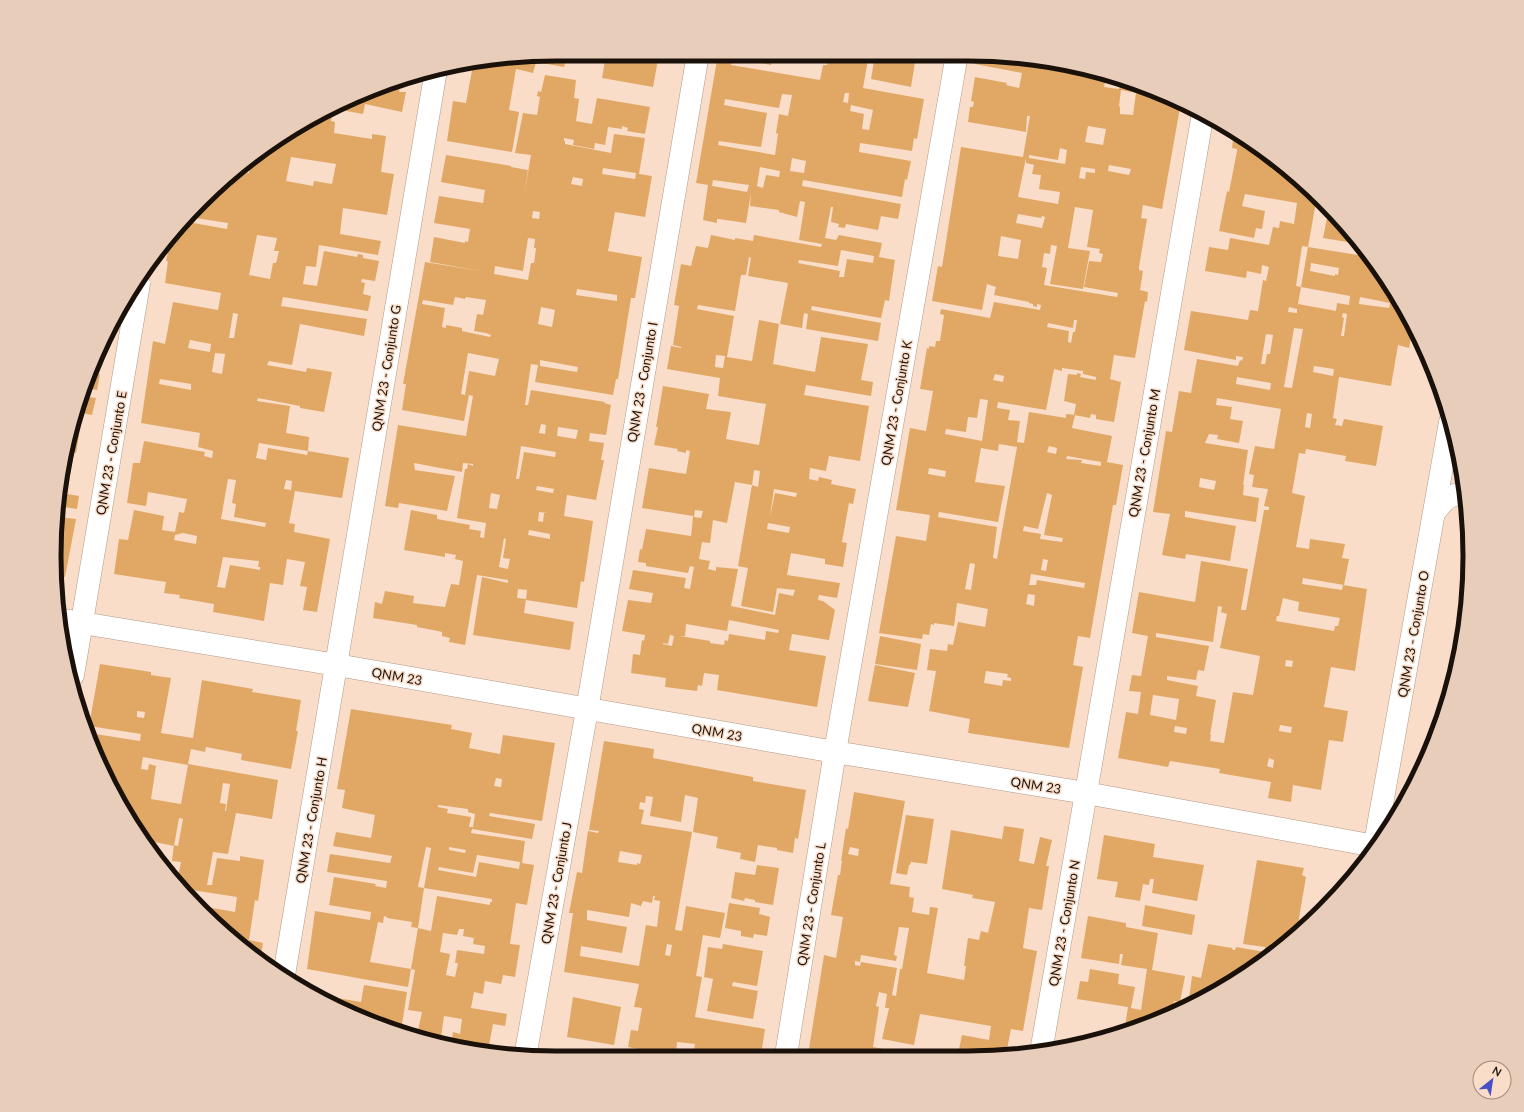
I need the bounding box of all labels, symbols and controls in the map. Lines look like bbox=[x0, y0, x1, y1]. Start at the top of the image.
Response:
street label: QNM 23 - Conjunto G bbox=[368, 304, 404, 432]
street label: QNM 23 - Conjunto I bbox=[624, 321, 660, 443]
street label: QNM 23 - Conjunto K bbox=[877, 339, 915, 467]
street label: QNM 23 - Conjunto M bbox=[1125, 387, 1163, 519]
street label: QNM 23 - Conjunto E bbox=[92, 390, 130, 516]
street label: QNM 23 - Conjunto O bbox=[1394, 569, 1432, 699]
street label: QNM 23 bbox=[371, 664, 423, 688]
street label: QNM 23 bbox=[691, 720, 743, 744]
street label: QNM 23 - Conjunto H bbox=[292, 755, 330, 885]
street label: QNM 23 bbox=[1010, 773, 1062, 797]
street label: QNM 23 - Conjunto J bbox=[537, 821, 575, 945]
street label: QNM 23 - Conjunto L bbox=[793, 841, 829, 967]
street label: QNM 23 - Conjunto N bbox=[1045, 858, 1083, 988]
north arrow bbox=[1472, 1060, 1512, 1100]
text: N bbox=[1490, 1063, 1504, 1079]

